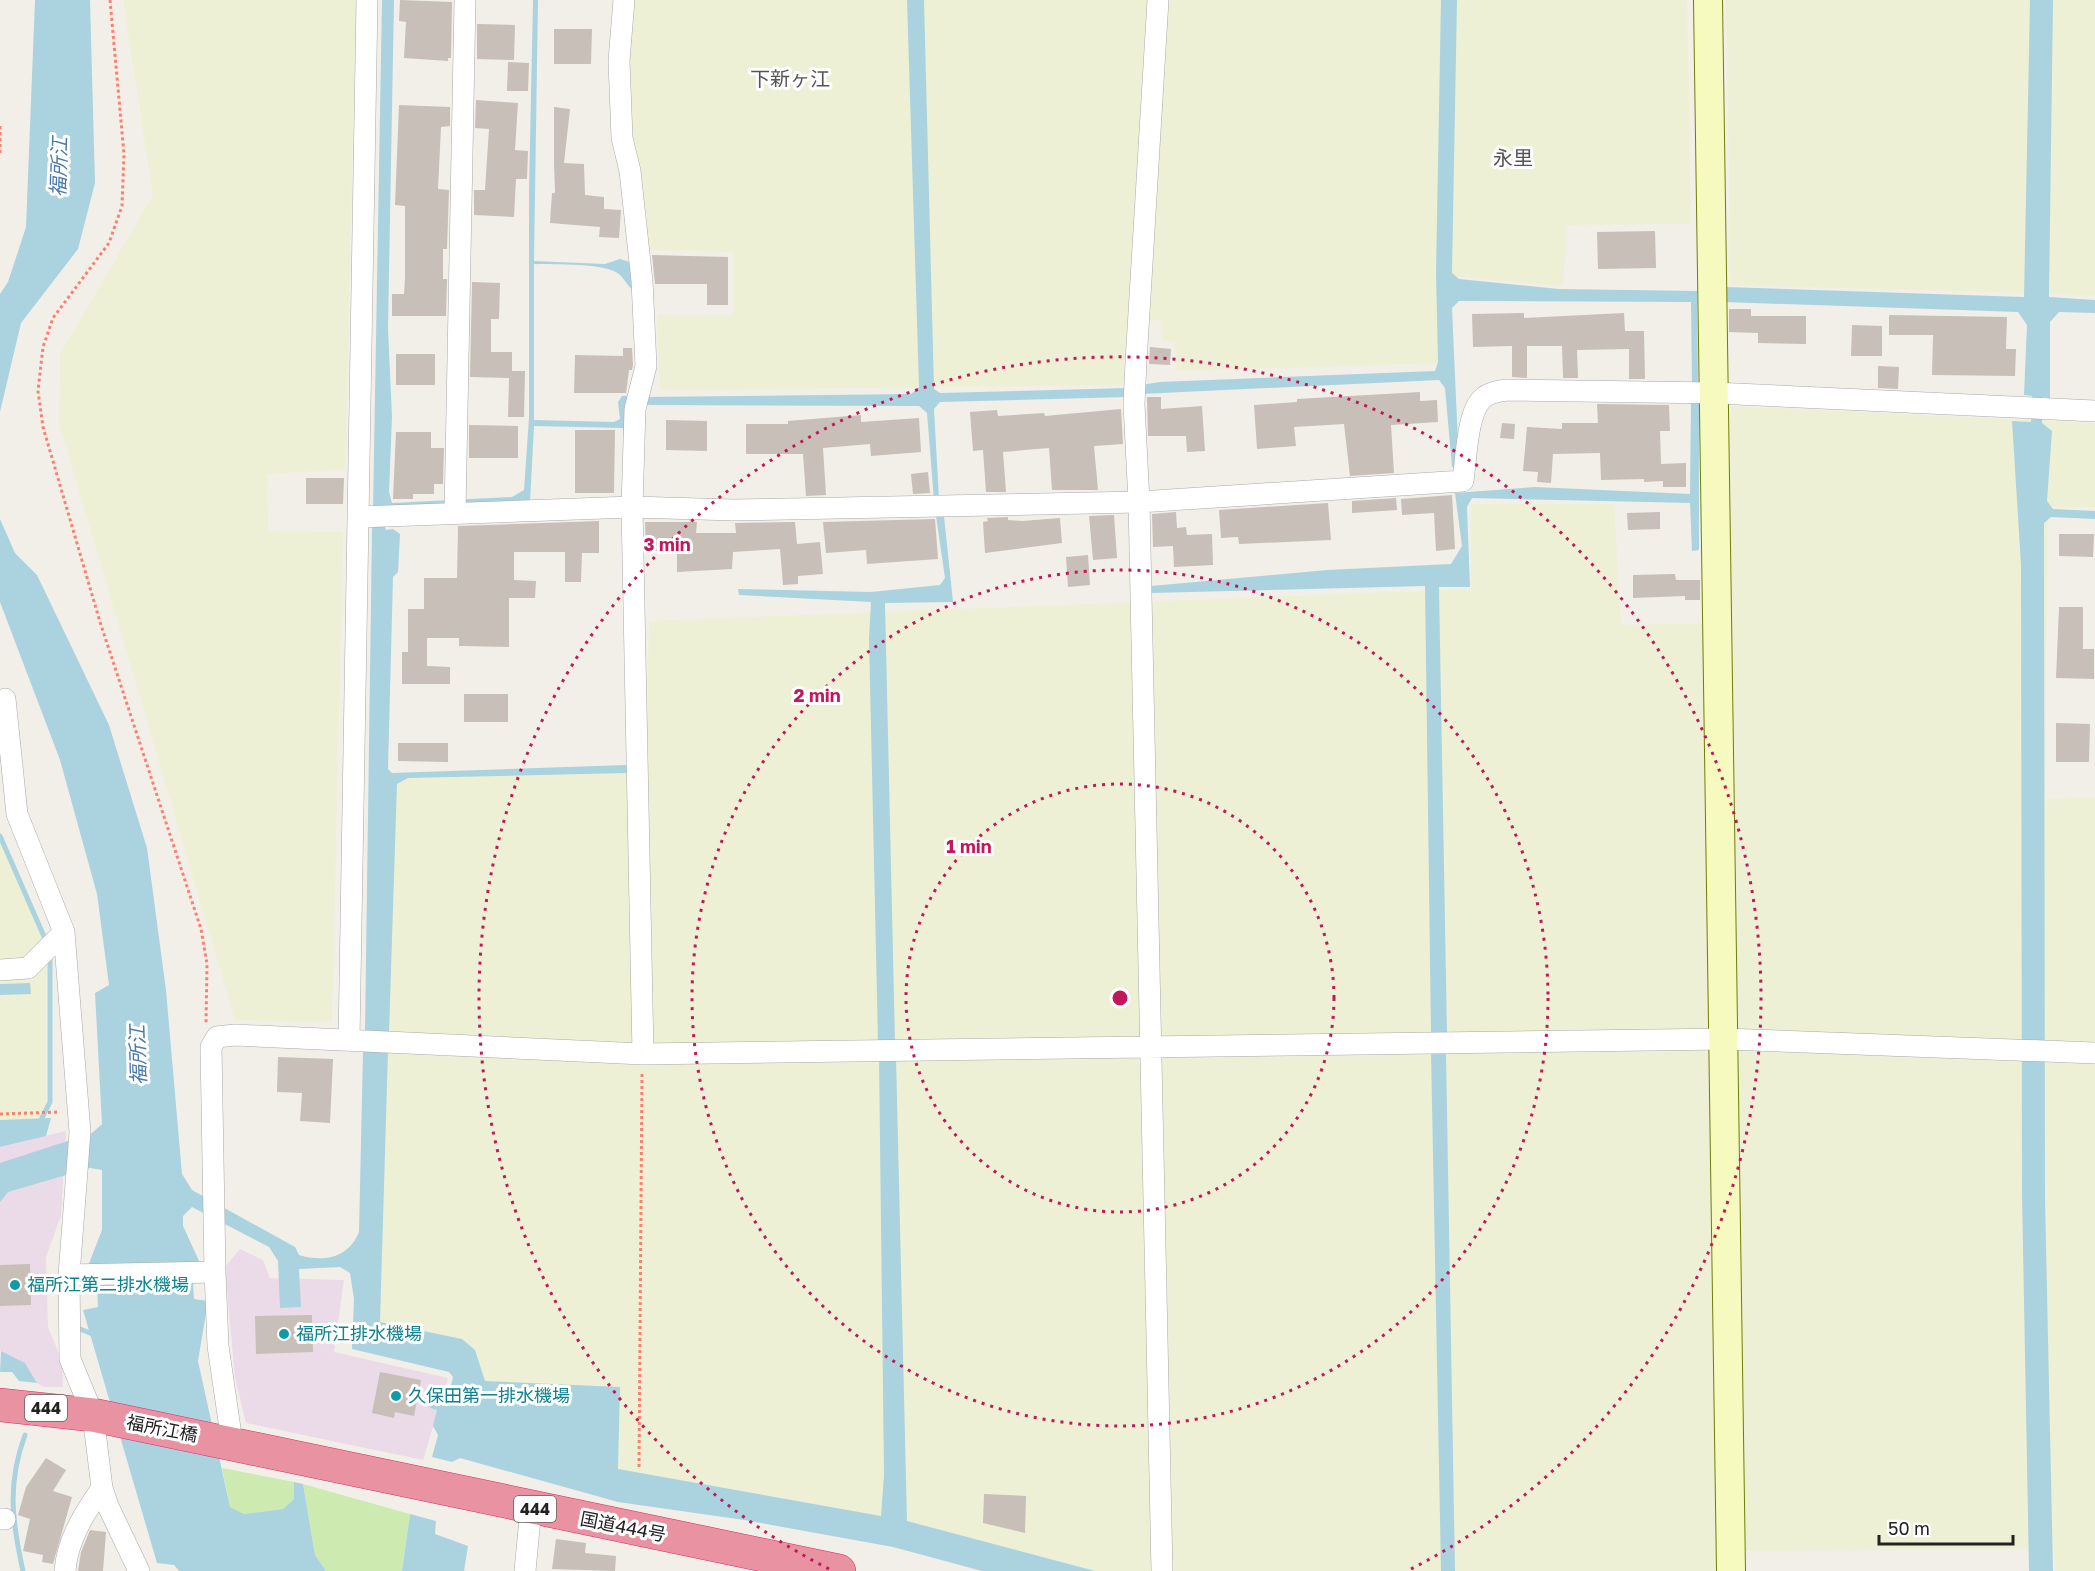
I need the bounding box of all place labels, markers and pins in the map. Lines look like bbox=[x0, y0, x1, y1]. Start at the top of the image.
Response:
centre of rings bbox=[1110, 988, 1130, 1008]
place label: 福所江第二排水機場 bbox=[27, 1273, 189, 1295]
marker: 福所江第二排水機場 bbox=[8, 1278, 22, 1292]
place label: 福所江排水機場 bbox=[296, 1322, 422, 1344]
marker: 福所江排水機場 bbox=[277, 1327, 291, 1341]
place label: 久保田第一排水機場 bbox=[408, 1384, 570, 1406]
marker: 久保田第一排水機場 bbox=[389, 1389, 403, 1403]

